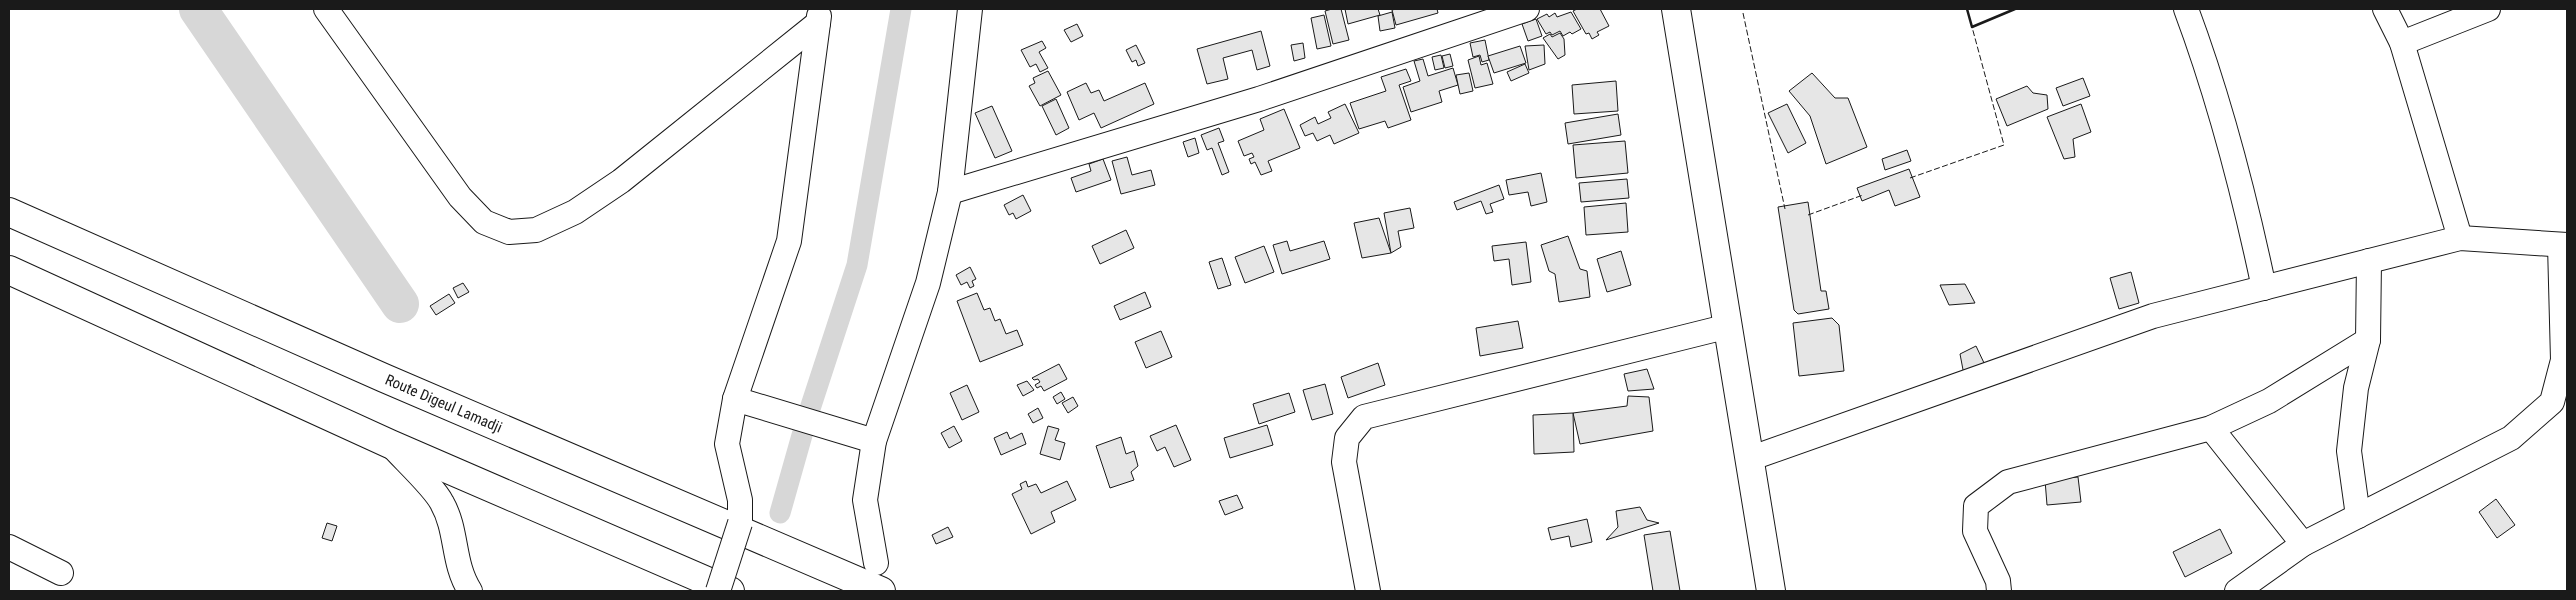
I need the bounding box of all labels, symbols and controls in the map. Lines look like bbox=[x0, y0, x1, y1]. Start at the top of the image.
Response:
street label: Route Digeul Lamadji bbox=[382, 371, 505, 437]

